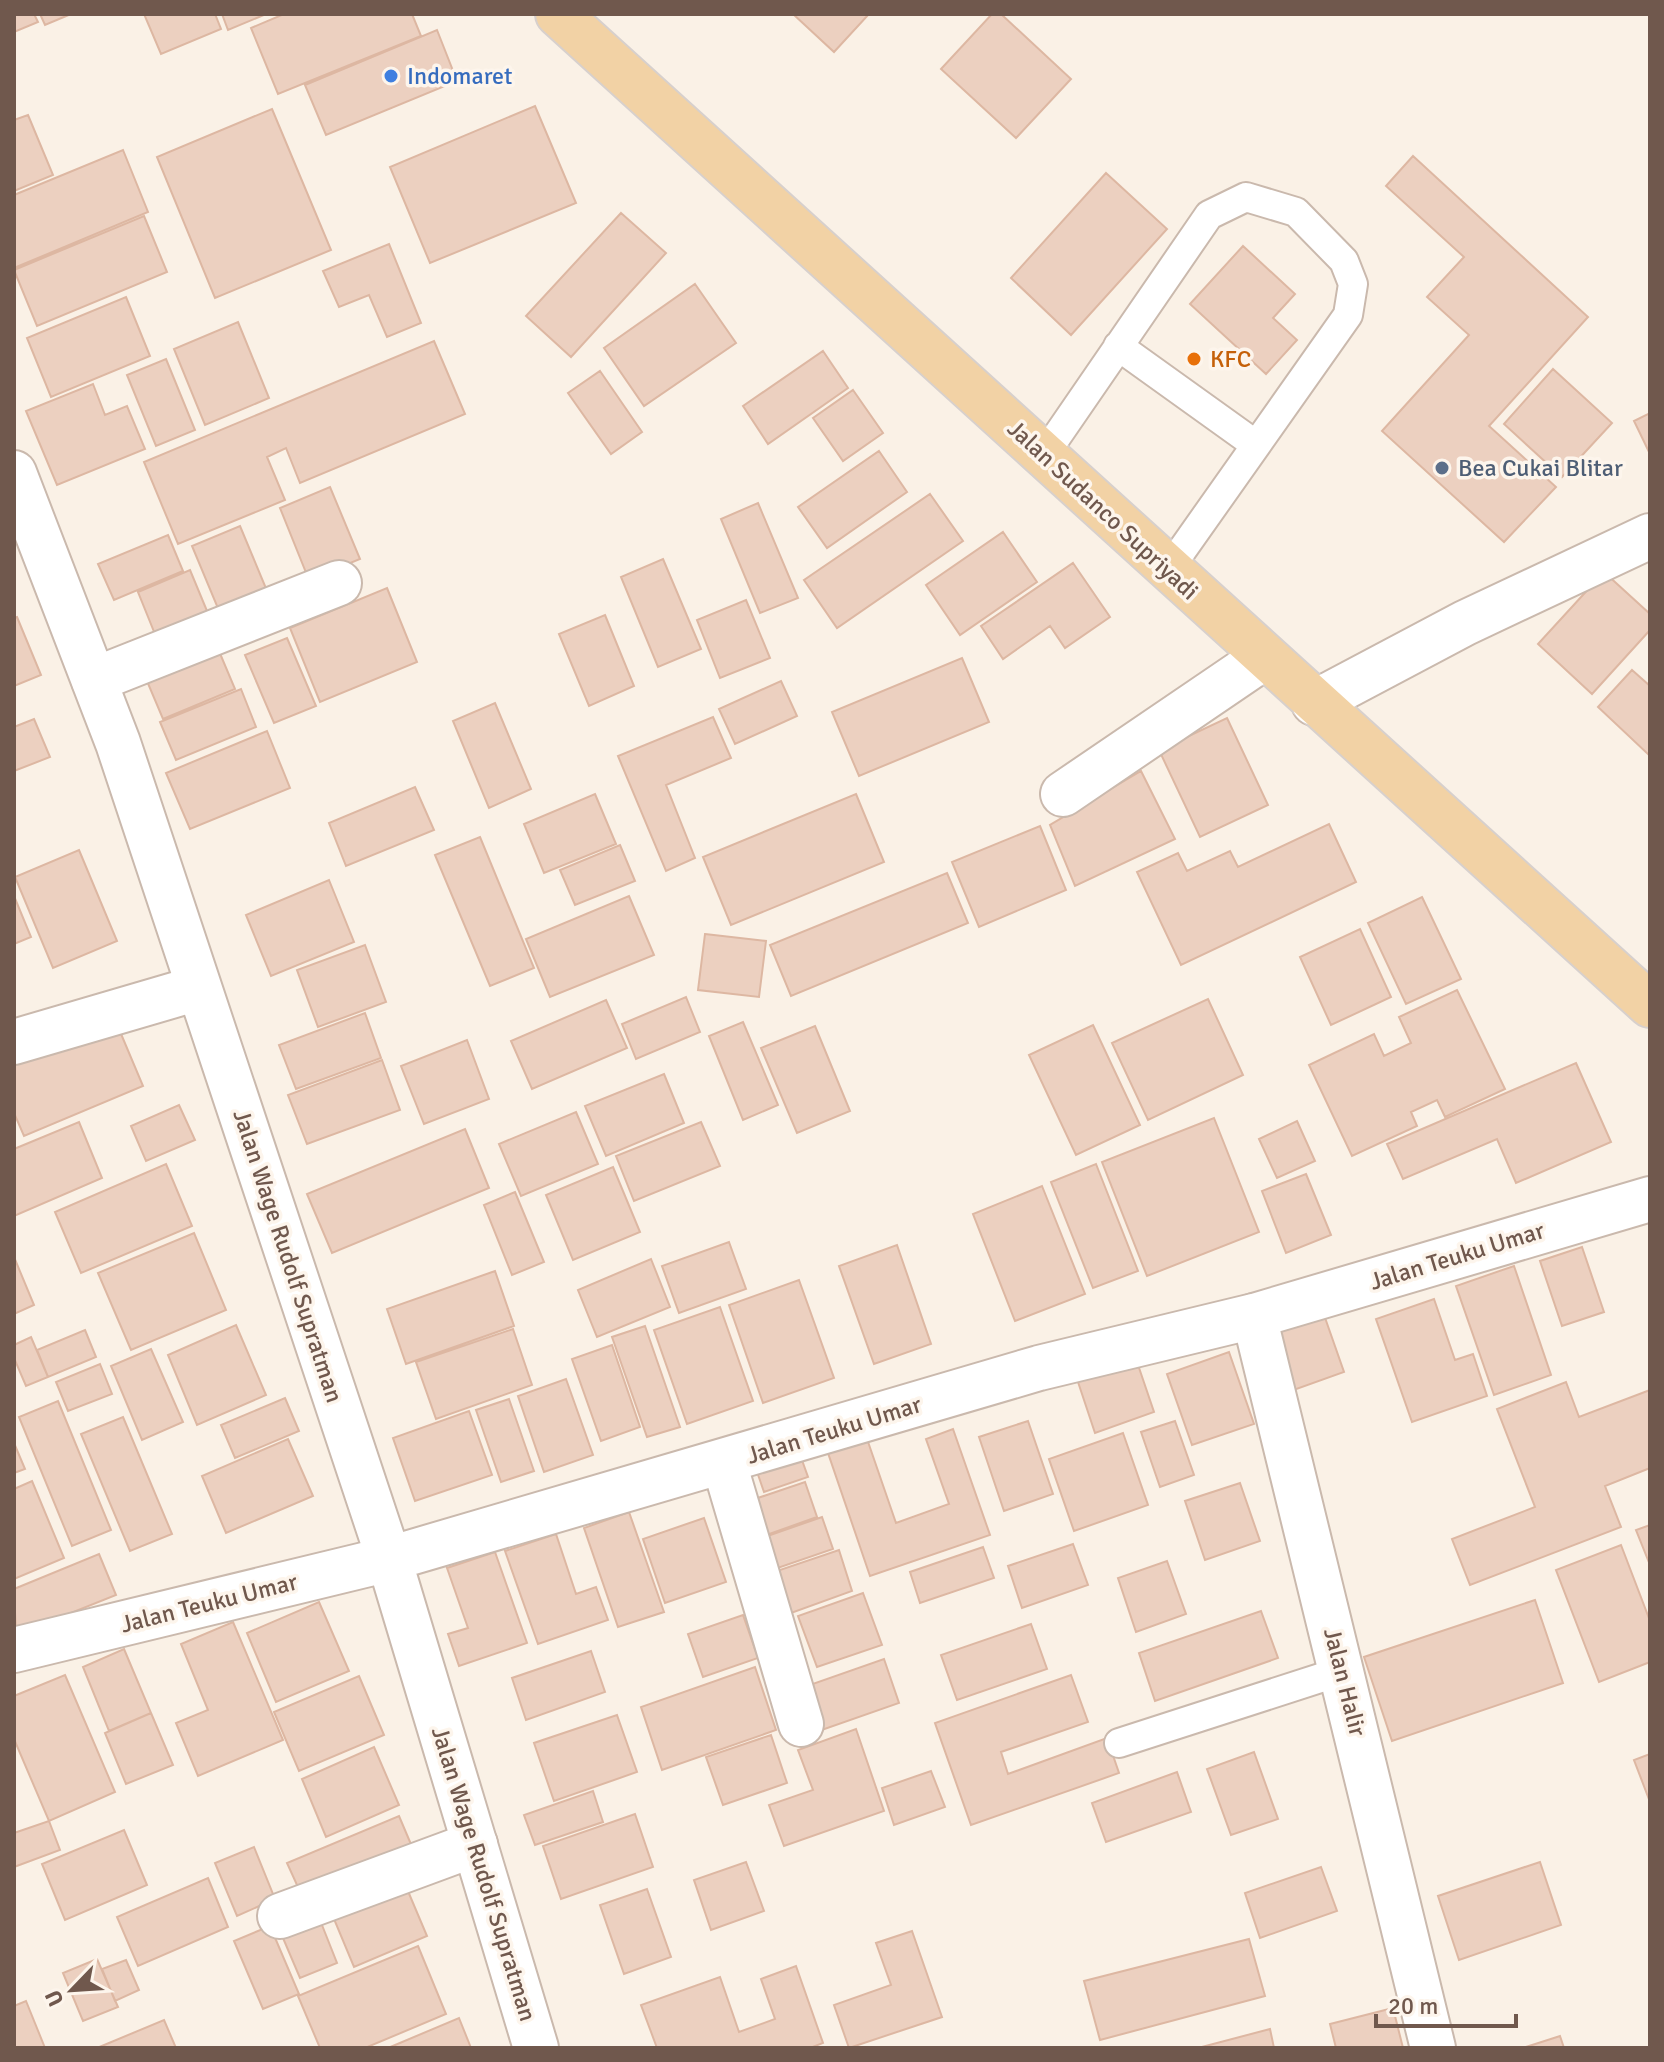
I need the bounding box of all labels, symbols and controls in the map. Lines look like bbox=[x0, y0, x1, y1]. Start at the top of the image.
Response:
place label: Indomaret bbox=[407, 61, 512, 91]
marker: Indomaret bbox=[382, 67, 400, 85]
place label: KFC bbox=[1210, 344, 1251, 374]
marker: KFC bbox=[1185, 350, 1203, 368]
street label: Jalan Sudanco Supriyadi bbox=[1001, 414, 1205, 606]
place label: Bea Cukai Blitar bbox=[1458, 453, 1623, 483]
marker: Bea Cukai Blitar bbox=[1433, 459, 1451, 477]
street label: Jalan Wage Rudolf Supratman bbox=[226, 1106, 350, 1406]
street label: Jalan Teuku Umar bbox=[1366, 1215, 1548, 1297]
street label: Jalan Teuku Umar bbox=[743, 1389, 925, 1471]
street label: Jalan Teuku Umar bbox=[118, 1567, 301, 1639]
street label: Jalan Halir bbox=[1317, 1625, 1373, 1739]
street label: Jalan Wage Rudolf Supratman bbox=[425, 1723, 543, 2025]
north arrow bbox=[32, 1950, 112, 2030]
scale bar bbox=[1376, 1978, 1516, 2028]
text: U bbox=[39, 1986, 70, 2011]
text: 20 m bbox=[1388, 1991, 1438, 2021]

